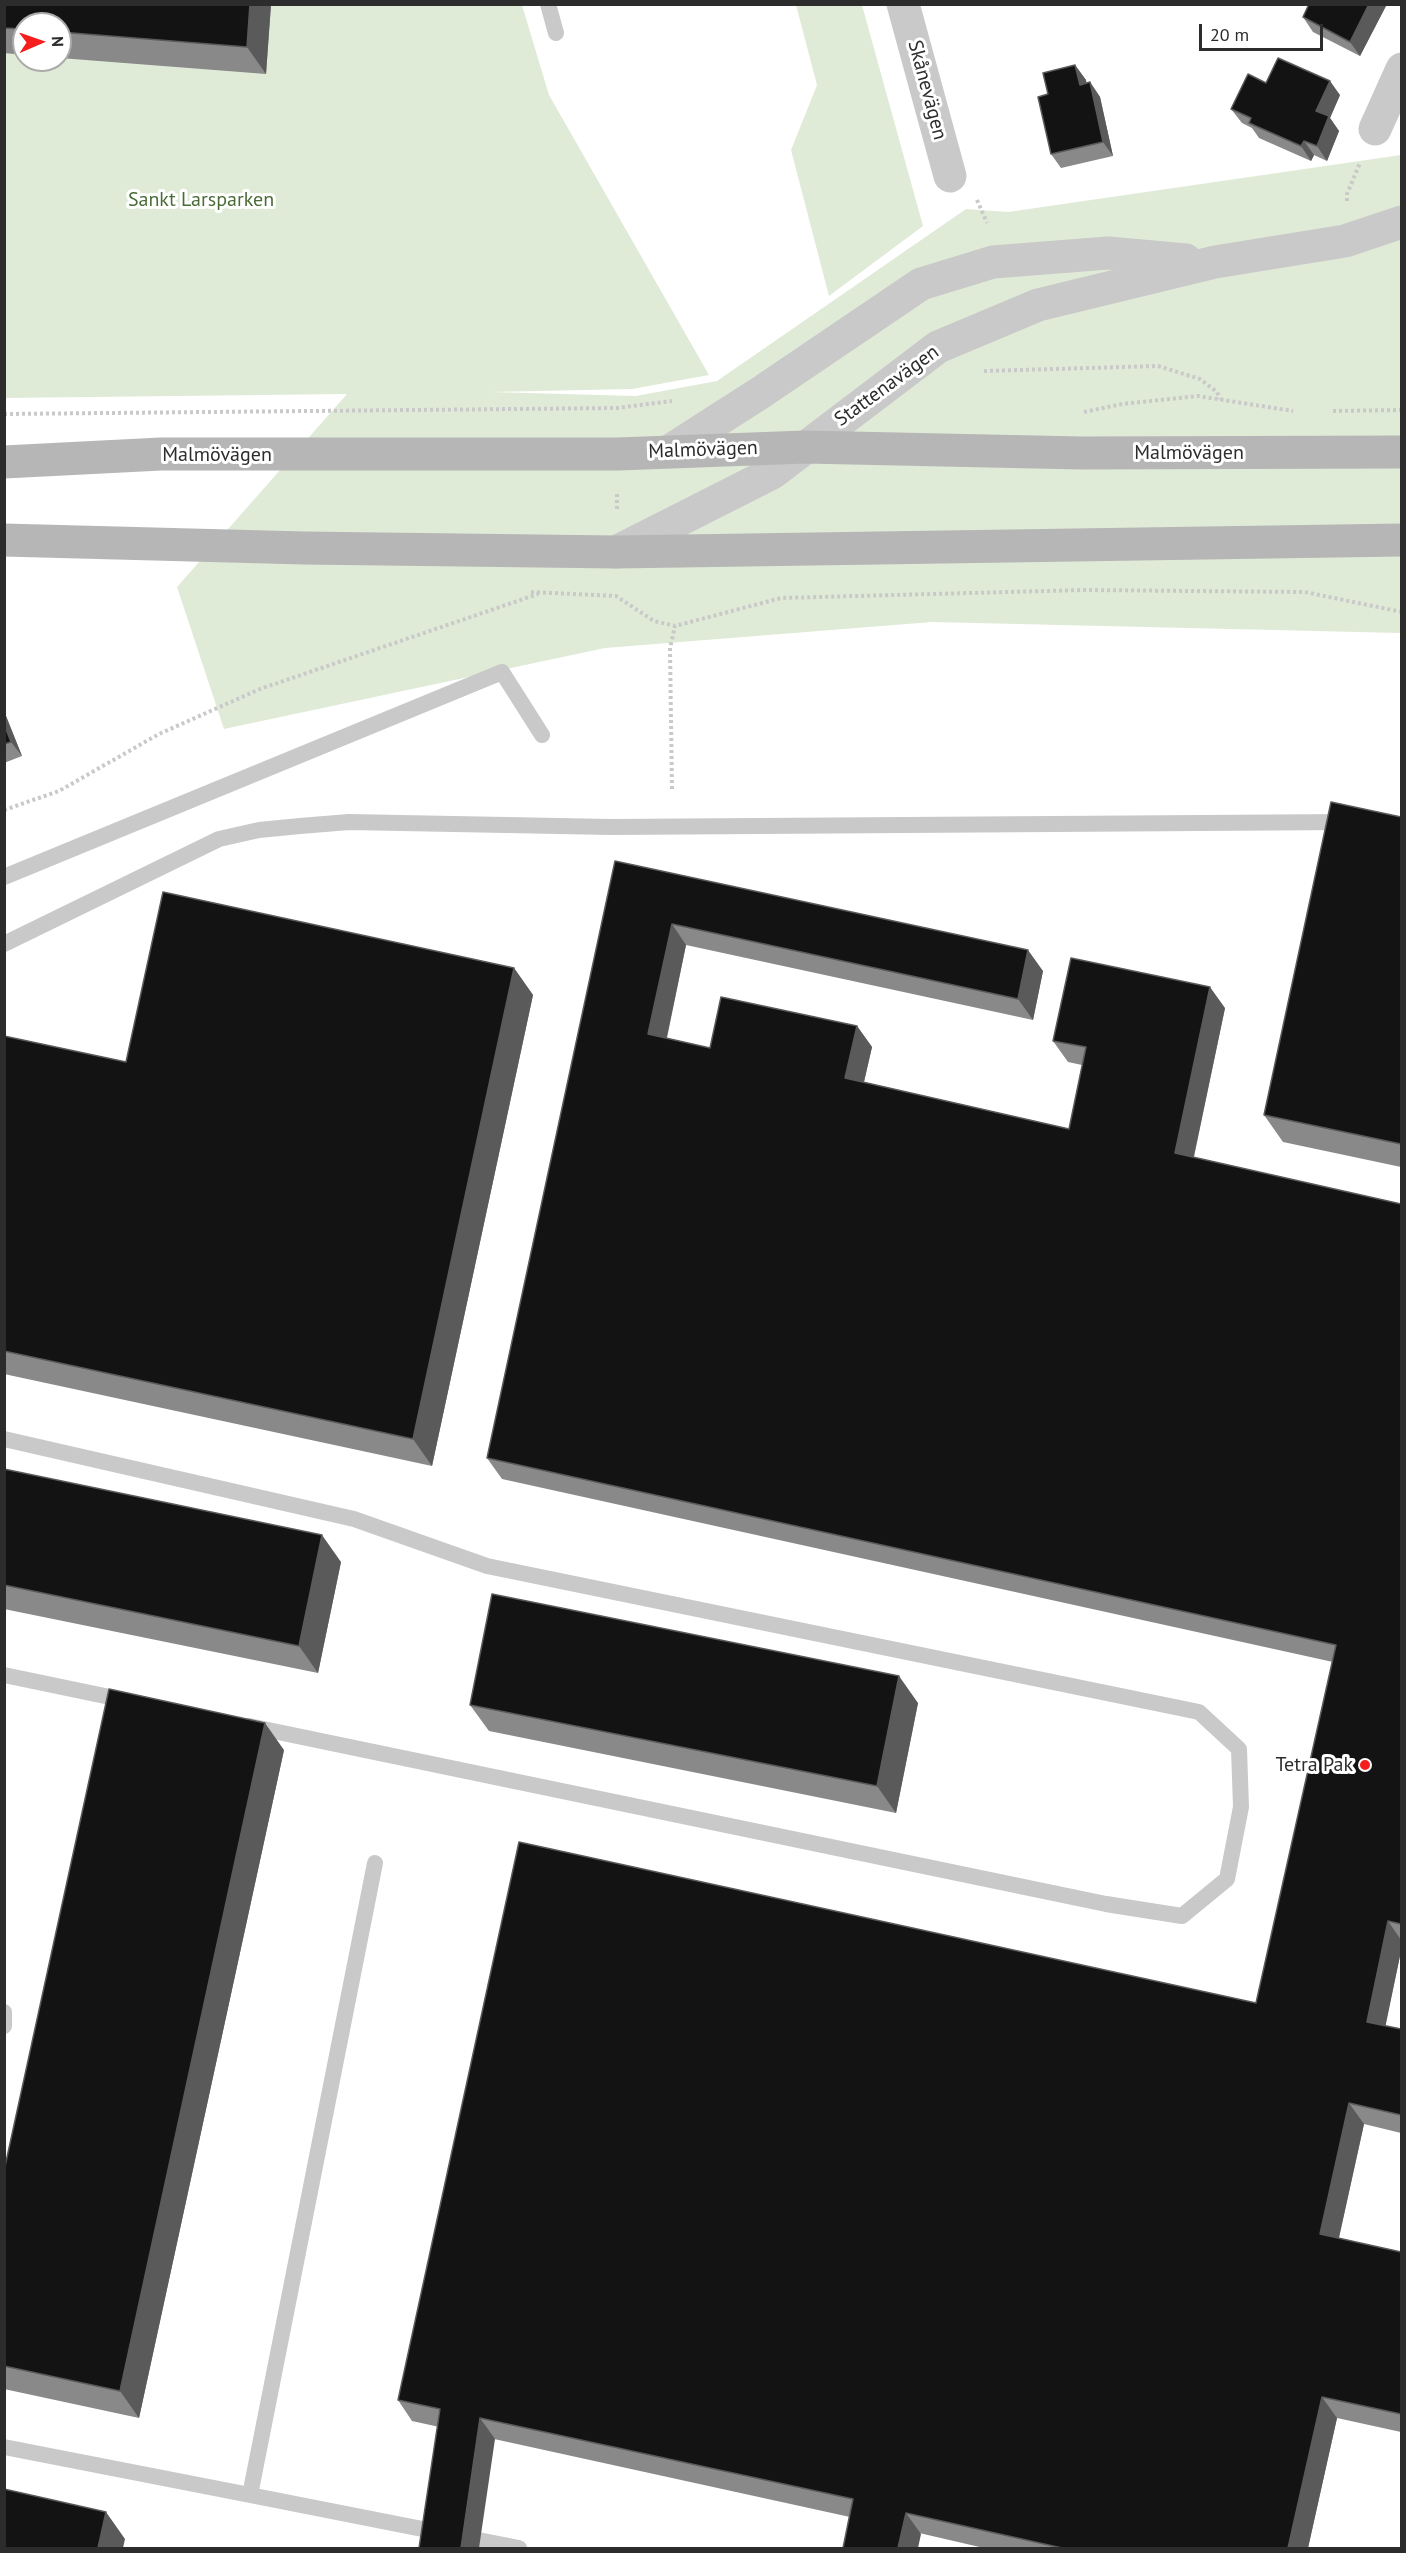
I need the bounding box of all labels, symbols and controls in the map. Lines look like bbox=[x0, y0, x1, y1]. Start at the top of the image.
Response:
north arrow bbox=[12, 12, 72, 72]
scale bar bbox=[1202, 12, 1326, 50]
text: 20 m bbox=[1210, 23, 1249, 46]
text: N bbox=[48, 36, 68, 47]
street label: Skånevägen bbox=[902, 38, 952, 142]
park label: Sankt Larsparken bbox=[128, 188, 274, 212]
street label: Stattenavägen bbox=[830, 340, 944, 432]
street label: Malmövägen bbox=[648, 436, 758, 464]
street label: Malmövägen bbox=[1134, 441, 1244, 465]
street label: Malmövägen bbox=[162, 443, 272, 467]
place label: Tetra Pak bbox=[1275, 1753, 1353, 1777]
marker: Tetra Pak bbox=[1358, 1758, 1372, 1772]

